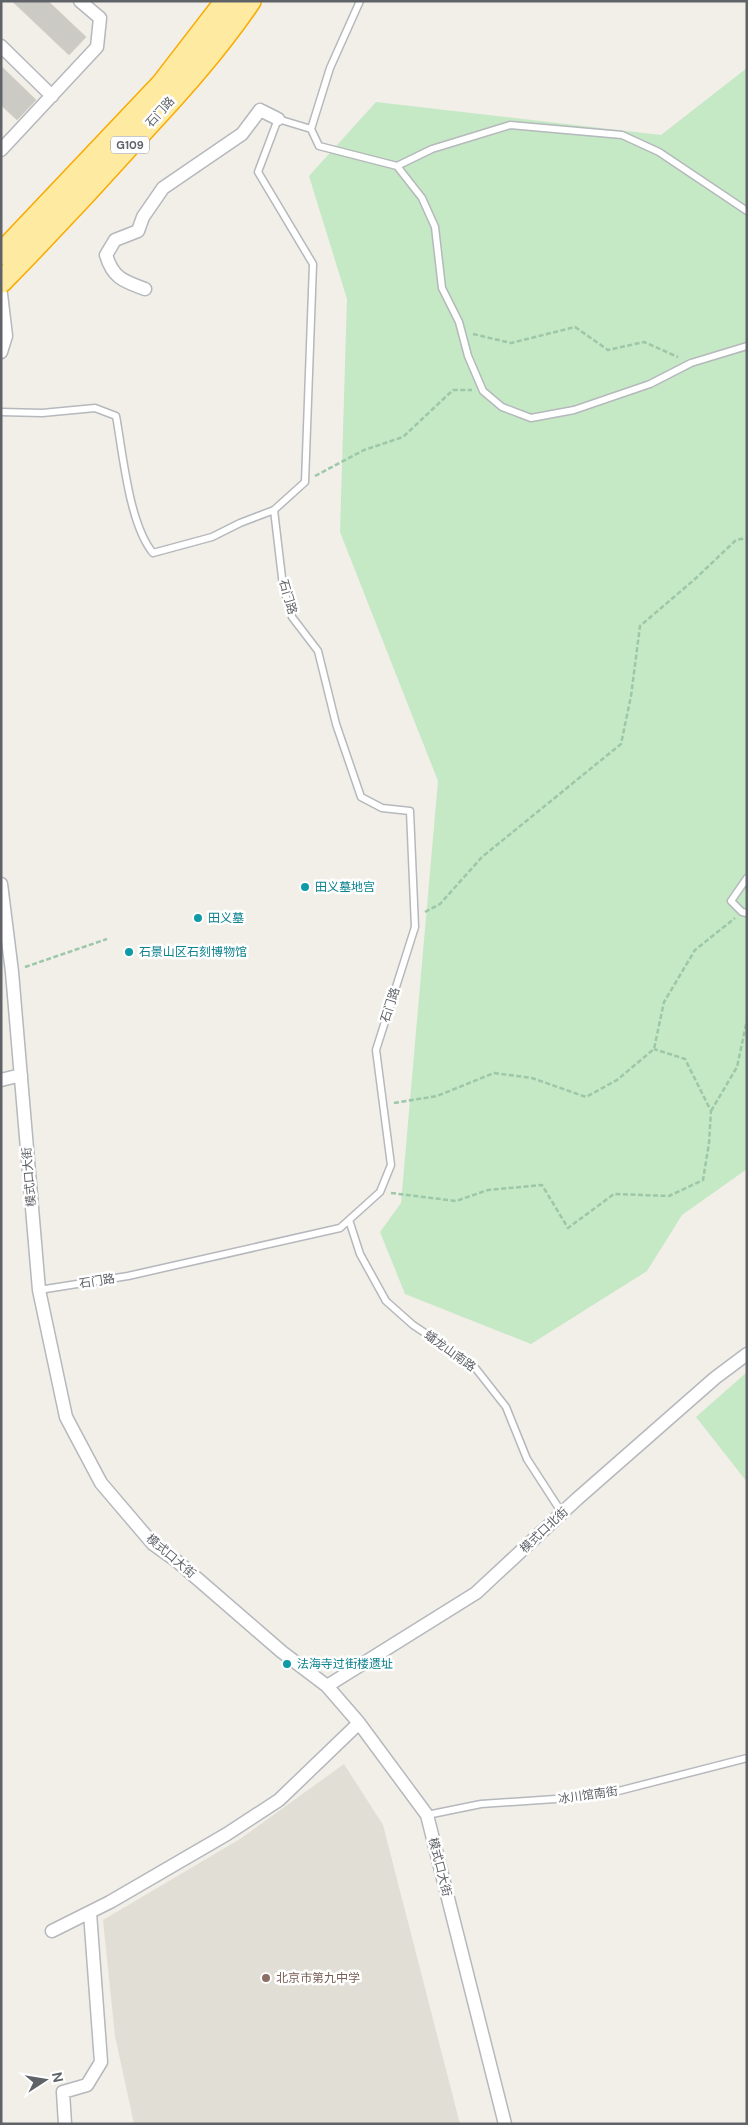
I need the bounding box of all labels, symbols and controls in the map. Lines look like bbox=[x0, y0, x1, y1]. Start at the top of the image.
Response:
street label: 石门路 bbox=[142, 93, 178, 131]
road number: G109 bbox=[111, 136, 149, 154]
street label: 石门路 bbox=[275, 577, 301, 617]
place label: 田义墓地宫 bbox=[315, 879, 375, 895]
marker: 田义墓地宫 bbox=[299, 881, 311, 893]
place label: 田义墓 bbox=[208, 910, 244, 926]
marker: 田义墓 bbox=[192, 912, 204, 924]
place label: 石景山区石刻博物馆 bbox=[139, 944, 247, 960]
marker: 石景山区石刻博物馆 bbox=[123, 946, 135, 958]
street label: 石门路 bbox=[377, 985, 403, 1025]
street label: 模式口大街 bbox=[18, 1146, 40, 1208]
street label: 石门路 bbox=[78, 1270, 116, 1292]
street label: 蟠龙山南路 bbox=[421, 1327, 479, 1375]
street label: 模式口北街 bbox=[517, 1504, 571, 1556]
street label: 模式口大街 bbox=[143, 1531, 199, 1581]
place label: 法海寺过街楼遗址 bbox=[297, 1656, 393, 1672]
marker: 法海寺过街楼遗址 bbox=[281, 1658, 293, 1670]
street label: 冰川馆南街 bbox=[557, 1783, 619, 1807]
street label: 模式口大街 bbox=[425, 1836, 455, 1898]
place label: 北京市第九中学 bbox=[276, 1970, 360, 1986]
marker: 北京市第九中学 bbox=[260, 1972, 272, 1984]
north arrow bbox=[20, 2055, 70, 2105]
text: N bbox=[48, 2070, 68, 2084]

